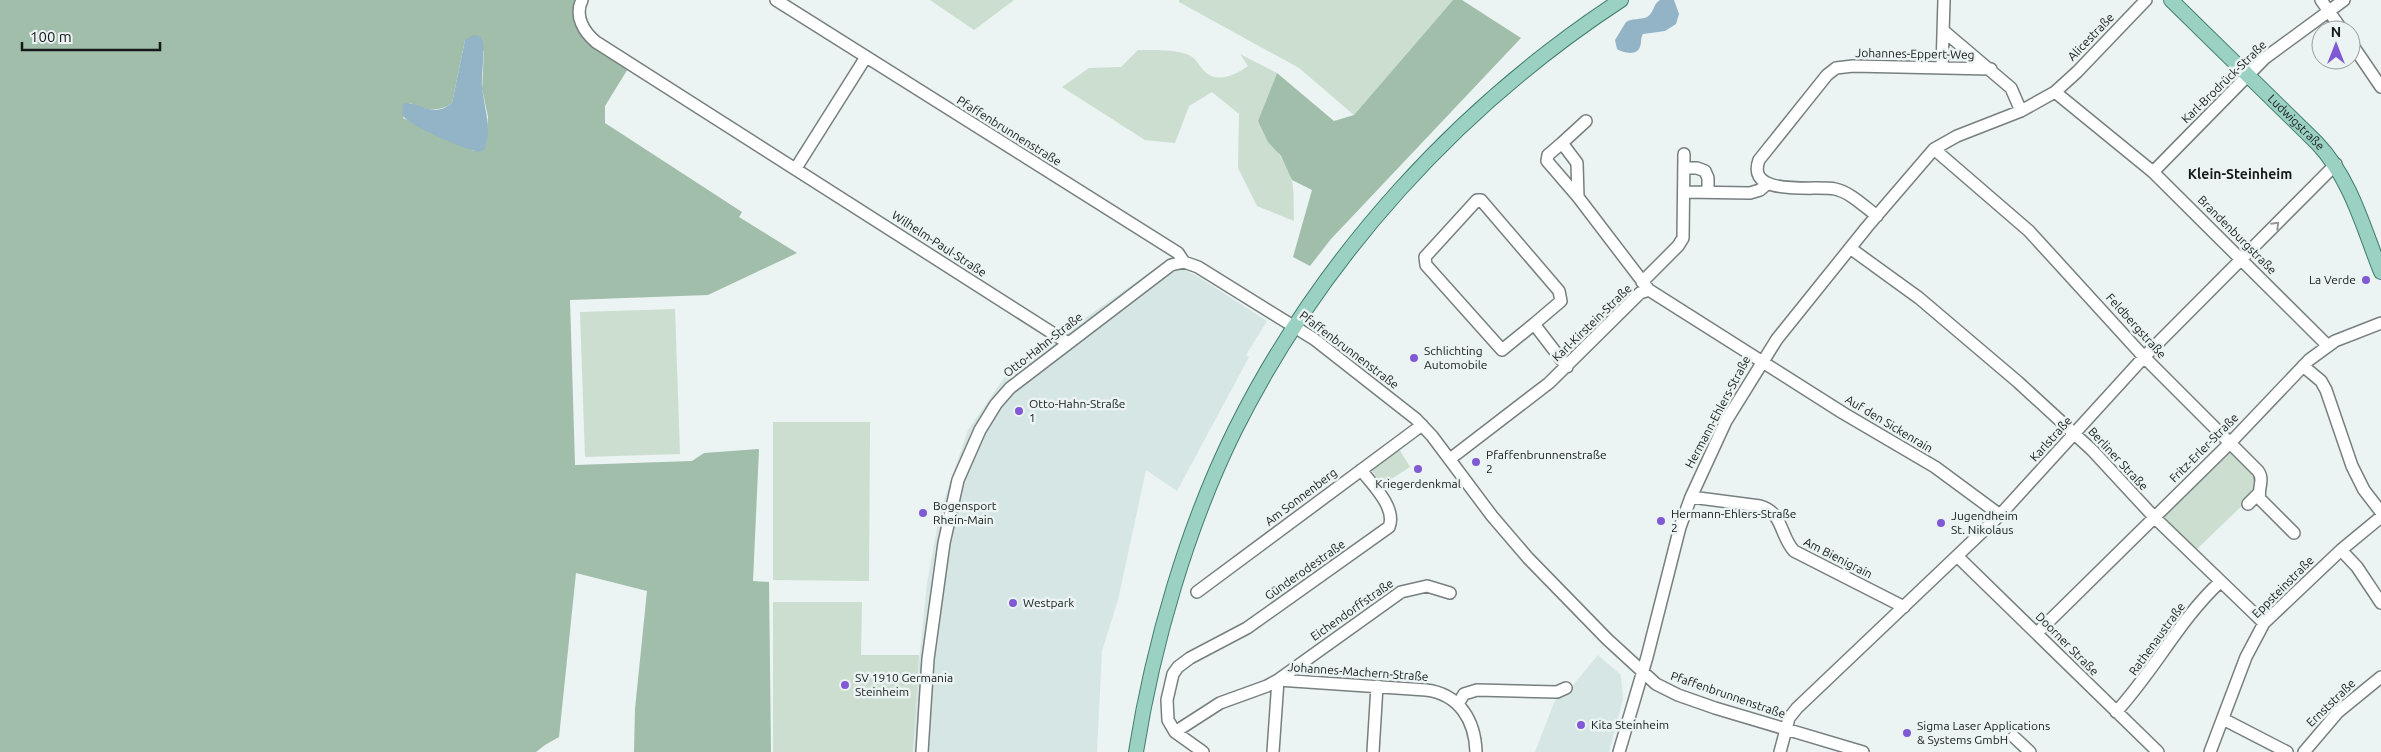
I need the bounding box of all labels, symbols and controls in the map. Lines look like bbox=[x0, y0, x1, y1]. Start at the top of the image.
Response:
street label: Alicestraße bbox=[2065, 10, 2116, 63]
scale bar bbox=[22, 20, 160, 52]
north arrow bbox=[2311, 20, 2361, 70]
text: N bbox=[2331, 24, 2341, 40]
text: 100 m bbox=[30, 28, 72, 45]
street label: Karl-Brodrück-Straße bbox=[2179, 38, 2269, 125]
street label: Johannes-Eppert-Weg bbox=[1855, 46, 1975, 61]
street label: Ludwigstraße bbox=[2266, 92, 2327, 153]
street label: Pfaffenbrunnenstraße bbox=[955, 93, 1064, 168]
district label: Klein-Steinheim bbox=[2188, 166, 2292, 182]
street label: Brandenburgstraße bbox=[2195, 193, 2279, 277]
street label: Wilhelm-Paul-Straße bbox=[890, 208, 989, 279]
one-way arrow bbox=[2270, 221, 2279, 230]
place label: La Verde bbox=[2309, 273, 2356, 286]
marker: La Verde bbox=[2360, 274, 2372, 286]
street label: Karl-Kirstein-Straße bbox=[1549, 282, 1634, 364]
street label: Feldbergstraße bbox=[2104, 291, 2169, 361]
street label: Pfaffenbrunnenstraße bbox=[1297, 308, 1401, 391]
street label: Otto-Hahn-Straße bbox=[1001, 310, 1085, 379]
place label: Schlichting Automobile bbox=[1424, 344, 1487, 371]
marker: Schlichting Automobile bbox=[1408, 352, 1420, 364]
street label: Hermann-Ehlers-Straße bbox=[1682, 353, 1753, 470]
street label: Auf den Sickenrain bbox=[1843, 392, 1935, 455]
place label: Otto-Hahn-Straße 1 bbox=[1029, 397, 1126, 424]
marker: Otto-Hahn-Straße 1 bbox=[1013, 405, 1025, 417]
street label: Fritz-Erler-Straße bbox=[2167, 411, 2241, 485]
street label: Karlstraße bbox=[2027, 414, 2074, 464]
street label: Berliner Straße bbox=[2086, 425, 2151, 493]
place label: Pfaffenbrunnenstraße 2 bbox=[1486, 448, 1607, 475]
marker: Pfaffenbrunnenstraße 2 bbox=[1470, 456, 1482, 468]
marker: Kriegerdenkmal bbox=[1412, 463, 1424, 475]
street label: Am Sonnenberg bbox=[1262, 465, 1339, 528]
place label: Kriegerdenkmal bbox=[1375, 477, 1461, 490]
place label: Bogensport Rhein-Main bbox=[933, 499, 997, 526]
marker: Bogensport Rhein-Main bbox=[917, 507, 929, 519]
place label: Hermann-Ehlers-Straße 2 bbox=[1671, 507, 1796, 534]
place label: Jugendheim St. Nikolaus bbox=[1951, 509, 2018, 536]
marker: Hermann-Ehlers-Straße 2 bbox=[1655, 515, 1667, 527]
marker: Jugendheim St. Nikolaus bbox=[1935, 517, 1947, 529]
street label: Am Bienigrain bbox=[1802, 535, 1875, 580]
street label: Günderodestraße bbox=[1262, 537, 1347, 602]
street label: Eppsteinstraße bbox=[2249, 553, 2316, 620]
street label: Eichendorffstraße bbox=[1308, 576, 1395, 643]
place label: Westpark bbox=[1023, 596, 1074, 609]
marker: Westpark bbox=[1007, 597, 1019, 609]
street label: Rathenaustraße bbox=[2126, 600, 2187, 677]
street label: Doorner Straße bbox=[2033, 610, 2101, 678]
street label: Johannes-Machern-Straße bbox=[1287, 660, 1429, 683]
street label: Pfaffenbrunnenstraße bbox=[1669, 669, 1787, 720]
place label: SV 1910 Germania Steinheim bbox=[855, 671, 953, 698]
street label: Ernststraße bbox=[2304, 676, 2358, 729]
marker: SV 1910 Germania Steinheim bbox=[839, 679, 851, 691]
place label: Kita Steinheim bbox=[1591, 718, 1669, 731]
marker: Kita Steinheim bbox=[1575, 719, 1587, 731]
place label: Sigma Laser Applications & Systems GmbH bbox=[1917, 719, 2050, 746]
marker: Sigma Laser Applications & Systems GmbH bbox=[1901, 727, 1913, 739]

